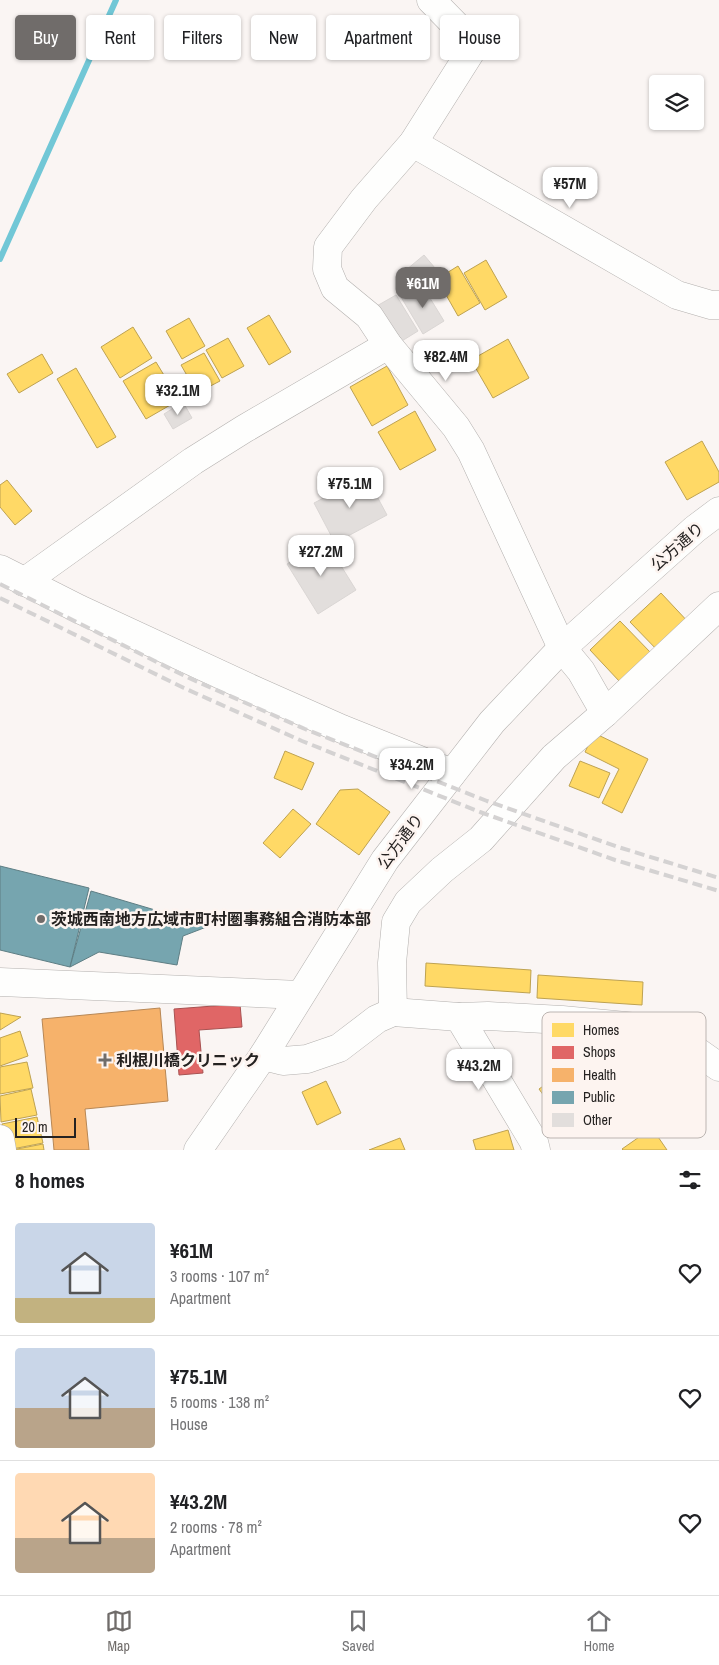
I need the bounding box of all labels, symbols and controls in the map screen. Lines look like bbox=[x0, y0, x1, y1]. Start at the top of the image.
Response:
chip: Buy bbox=[15, 15, 76, 60]
chip: Rent bbox=[86, 15, 154, 60]
chip: Filters bbox=[164, 15, 241, 60]
chip: New bbox=[251, 15, 316, 60]
chip: Apartment bbox=[326, 15, 430, 60]
chip: House bbox=[440, 15, 519, 60]
map controls bbox=[649, 75, 704, 130]
button: layers bbox=[649, 75, 704, 130]
pin: ¥57M bbox=[540, 166, 600, 209]
text: ¥57M bbox=[554, 172, 586, 194]
pin: ¥61M bbox=[393, 266, 453, 309]
text: ¥61M bbox=[407, 272, 439, 294]
pin: ¥82.4M bbox=[405, 340, 487, 382]
text: ¥82.4M bbox=[424, 345, 468, 367]
pin: ¥32.1M bbox=[137, 374, 219, 416]
text: ¥32.1M bbox=[156, 379, 200, 401]
pin: ¥75.1M bbox=[309, 466, 391, 509]
text: ¥75.1M bbox=[328, 472, 372, 494]
street label: 公方通り bbox=[646, 517, 708, 575]
pin: ¥27.2M bbox=[280, 534, 362, 577]
text: ¥27.2M bbox=[299, 540, 343, 562]
pin: ¥34.2M bbox=[371, 748, 453, 790]
text: ¥34.2M bbox=[390, 753, 434, 775]
street label: 公方通り bbox=[372, 809, 428, 873]
place label: 茨城西南地方広域市町村圏事務組合消防本部 bbox=[51, 908, 371, 930]
marker: 茨城西南地方広域市町村圏事務組合消防本部 bbox=[35, 913, 47, 925]
legend bbox=[542, 1012, 706, 1138]
text: Homes bbox=[583, 1021, 620, 1039]
text: Shops bbox=[583, 1043, 616, 1061]
pin: ¥43.2M bbox=[438, 1048, 520, 1091]
place label: 利根川橋クリニック bbox=[116, 1049, 260, 1071]
marker: 利根川橋クリニック bbox=[98, 1053, 112, 1067]
text: ¥43.2M bbox=[457, 1054, 501, 1076]
text: Health bbox=[583, 1066, 616, 1084]
text: Public bbox=[583, 1088, 615, 1106]
text: Other bbox=[583, 1111, 612, 1129]
scale bar bbox=[15, 1115, 76, 1138]
text: 20 m bbox=[22, 1118, 48, 1136]
text: 8 homes bbox=[15, 1166, 85, 1195]
icon: filters bbox=[676, 1166, 704, 1194]
text: ¥61M bbox=[170, 1236, 213, 1265]
icon: home bbox=[55, 1243, 115, 1303]
icon: heart bbox=[676, 1259, 704, 1287]
text: 3 rooms · 107 m² bbox=[170, 1265, 269, 1287]
text: Apartment bbox=[170, 1287, 231, 1309]
text: ¥75.1M bbox=[170, 1362, 227, 1391]
icon: home bbox=[55, 1368, 115, 1428]
icon: heart bbox=[676, 1384, 704, 1412]
text: 5 rooms · 138 m² bbox=[170, 1391, 269, 1413]
text: House bbox=[170, 1413, 208, 1435]
text: ¥43.2M bbox=[170, 1487, 227, 1516]
icon: home bbox=[55, 1493, 115, 1553]
icon: heart bbox=[676, 1509, 704, 1537]
text: 2 rooms · 78 m² bbox=[170, 1516, 262, 1538]
text: Apartment bbox=[170, 1538, 231, 1560]
tab: Map bbox=[105, 1607, 133, 1655]
tab: Saved bbox=[342, 1607, 374, 1655]
tab: Home bbox=[584, 1607, 614, 1655]

